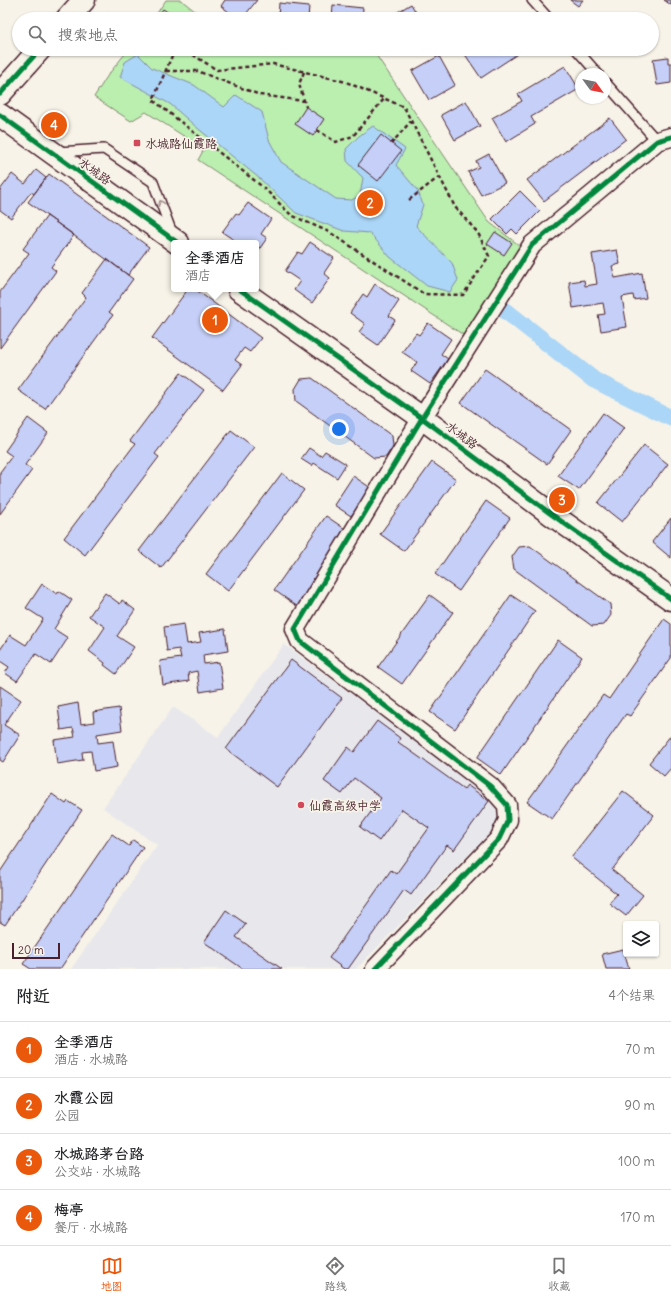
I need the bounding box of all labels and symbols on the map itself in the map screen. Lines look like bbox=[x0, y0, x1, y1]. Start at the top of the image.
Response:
north arrow bbox=[575, 68, 611, 104]
pin: 4 bbox=[41, 110, 67, 140]
place label: 水城路仙霞路 bbox=[145, 136, 217, 151]
marker: 水城路仙霞路 bbox=[132, 138, 142, 148]
street label: 水城路 bbox=[76, 154, 114, 188]
pin: 2 bbox=[357, 188, 383, 218]
one-way arrow bbox=[157, 200, 166, 207]
pin: 1 bbox=[202, 305, 228, 335]
street label: 水城路 bbox=[443, 418, 481, 452]
your location bbox=[329, 419, 349, 439]
pin: 3 bbox=[549, 485, 575, 515]
place label: 仙霞高级中学 bbox=[309, 798, 381, 813]
marker: 仙霞高级中学 bbox=[296, 800, 306, 810]
scale bar bbox=[12, 941, 60, 960]

